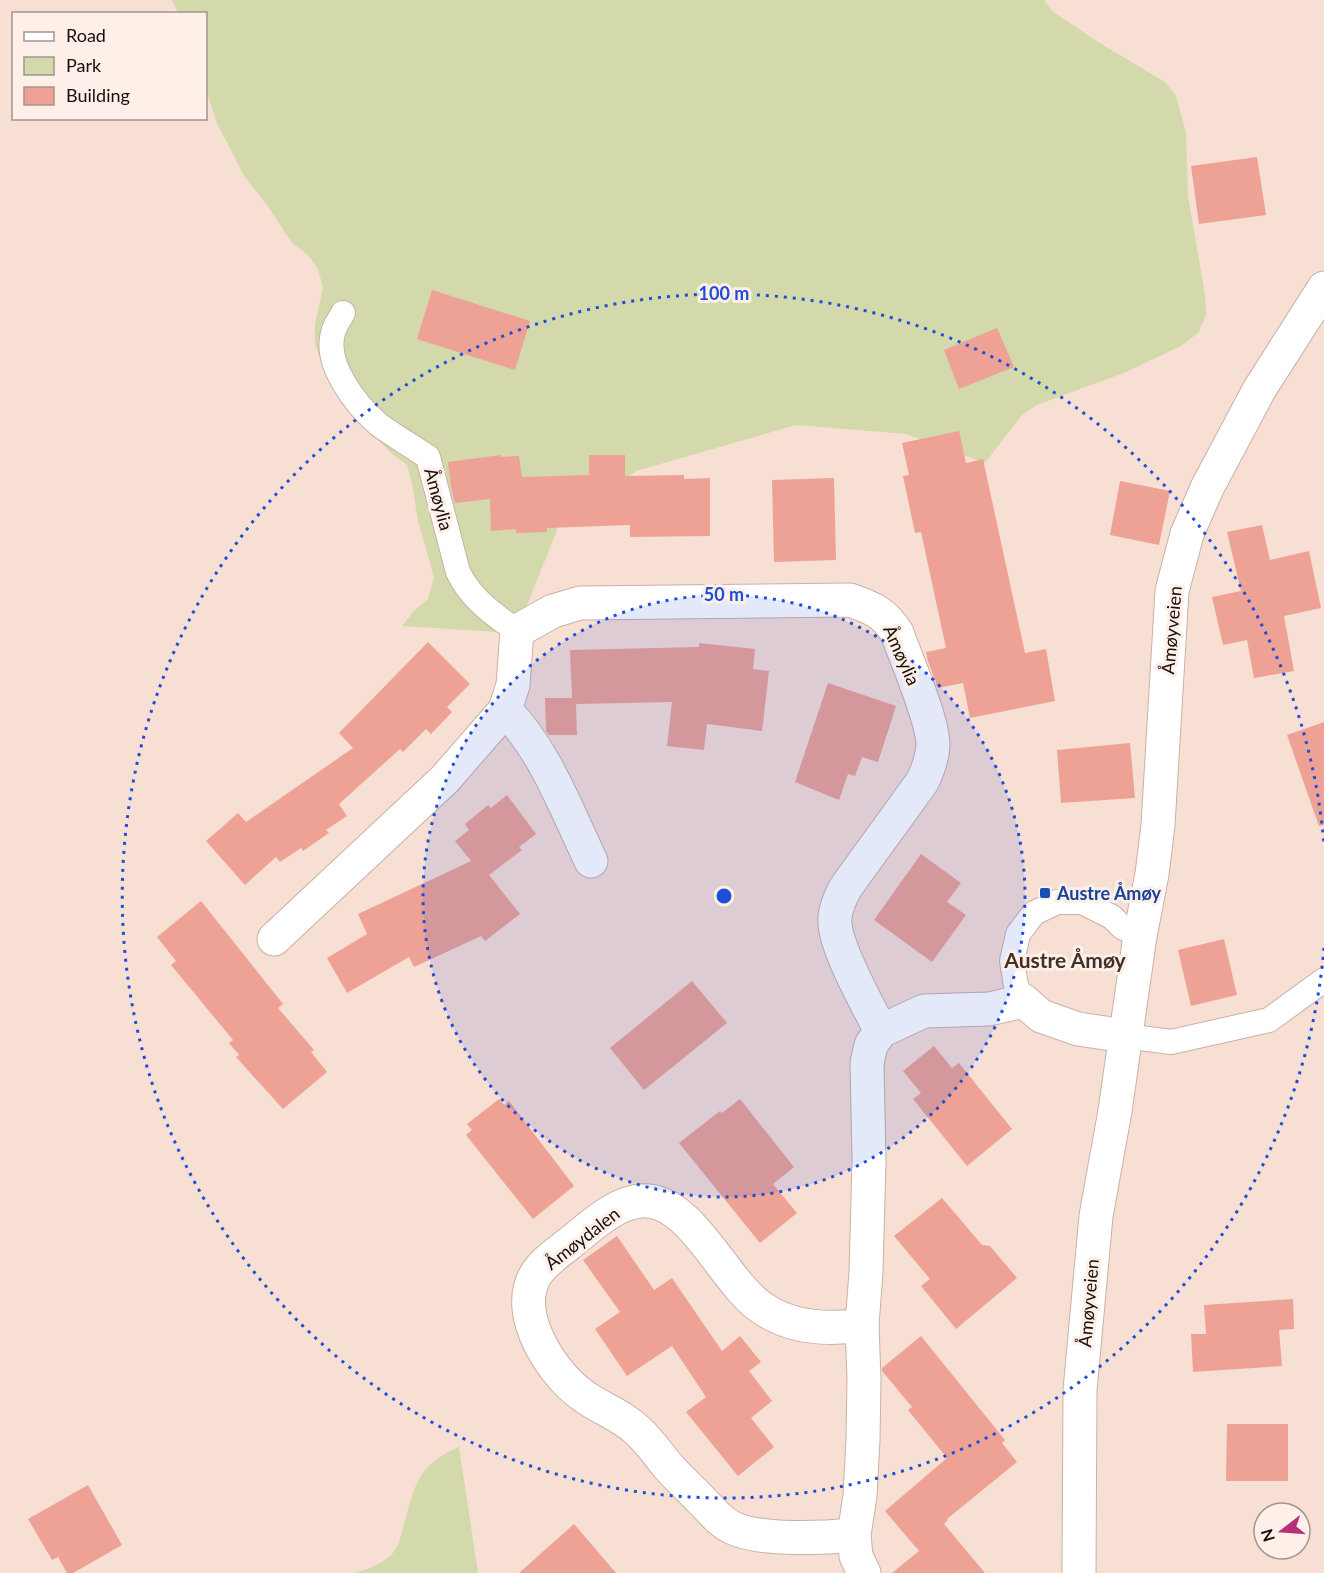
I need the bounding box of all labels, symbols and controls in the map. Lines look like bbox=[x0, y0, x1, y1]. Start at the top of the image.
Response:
legend bbox=[12, 12, 207, 120]
text: Road bbox=[66, 24, 106, 46]
text: Park bbox=[66, 54, 102, 76]
text: Building bbox=[66, 84, 130, 106]
text: 100 m bbox=[699, 282, 749, 304]
street label: Åmøylia bbox=[420, 465, 458, 533]
text: 50 m bbox=[704, 583, 744, 605]
street label: Åmøyveien bbox=[1156, 585, 1186, 675]
street label: Åmøylia bbox=[879, 621, 925, 689]
place label: Austre Åmøy bbox=[1056, 882, 1161, 904]
centre of rings bbox=[714, 886, 734, 906]
marker: Austre Åmøy bbox=[1038, 886, 1052, 900]
district label: Austre Åmøy bbox=[1003, 947, 1127, 972]
street label: Åmøydalen bbox=[540, 1202, 624, 1274]
street label: Åmøyveien bbox=[1073, 1258, 1103, 1348]
north arrow bbox=[1252, 1501, 1312, 1561]
text: N bbox=[1256, 1527, 1278, 1544]

